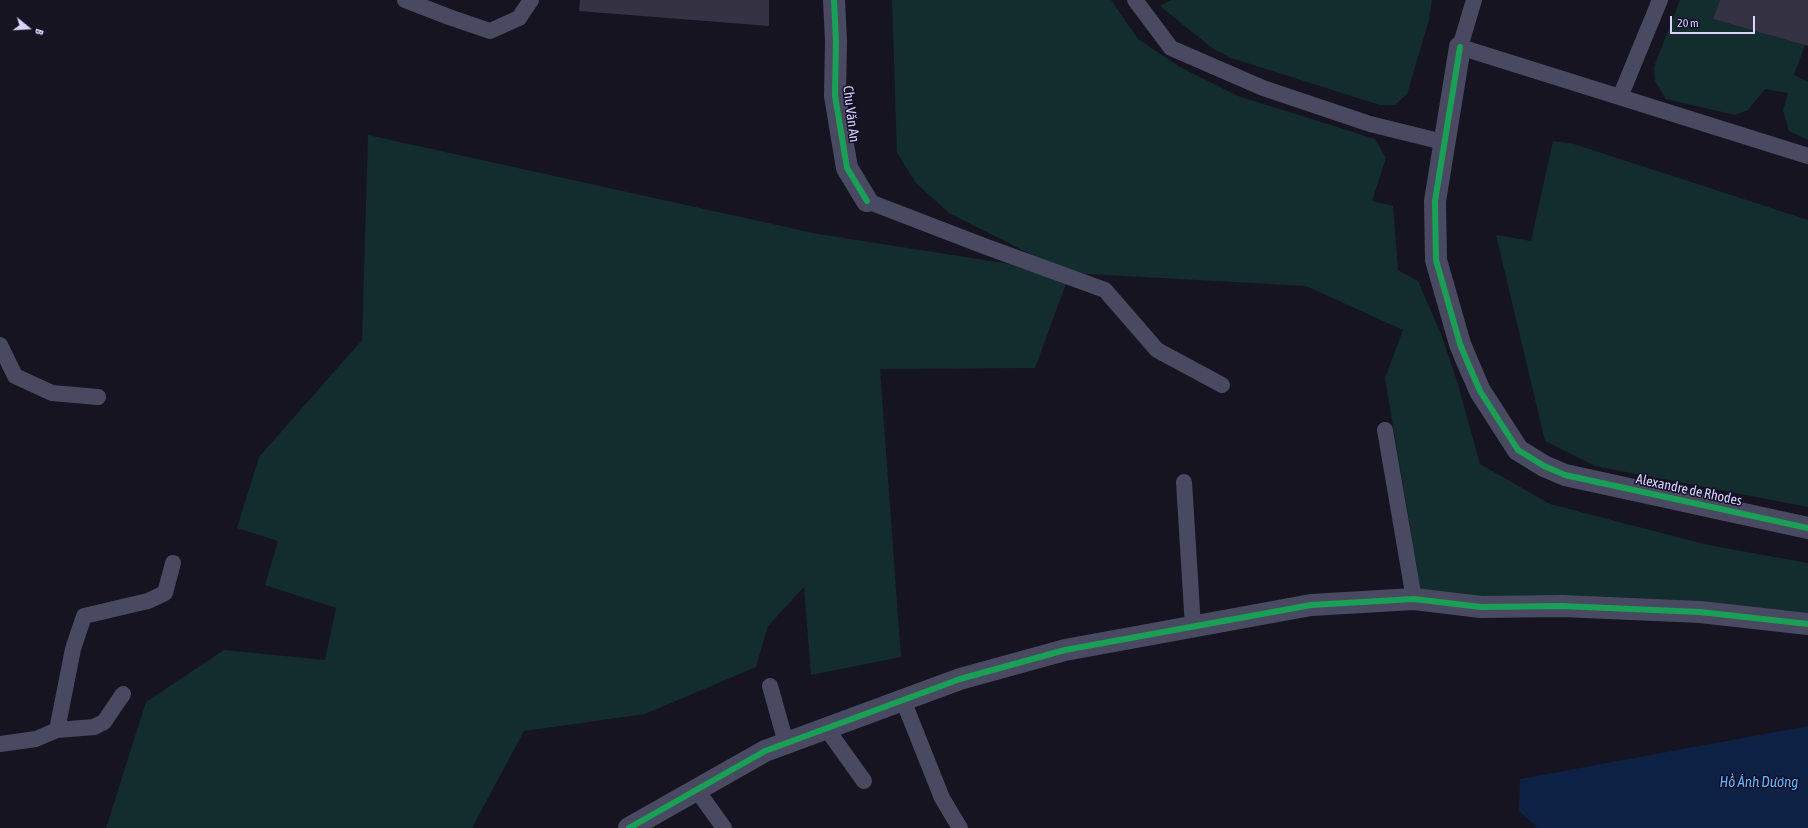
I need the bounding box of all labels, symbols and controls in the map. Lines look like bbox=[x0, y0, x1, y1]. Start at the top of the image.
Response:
north arrow bbox=[8, 8, 48, 48]
scale bar bbox=[1672, 8, 1757, 34]
text: 20 m bbox=[1677, 16, 1699, 30]
text: B bbox=[33, 27, 46, 36]
street label: Chu Văn An bbox=[839, 85, 863, 143]
street label: Alexandre de Rhodes bbox=[1635, 471, 1743, 509]
water label: Hồ Ánh Dương bbox=[1720, 773, 1798, 791]

